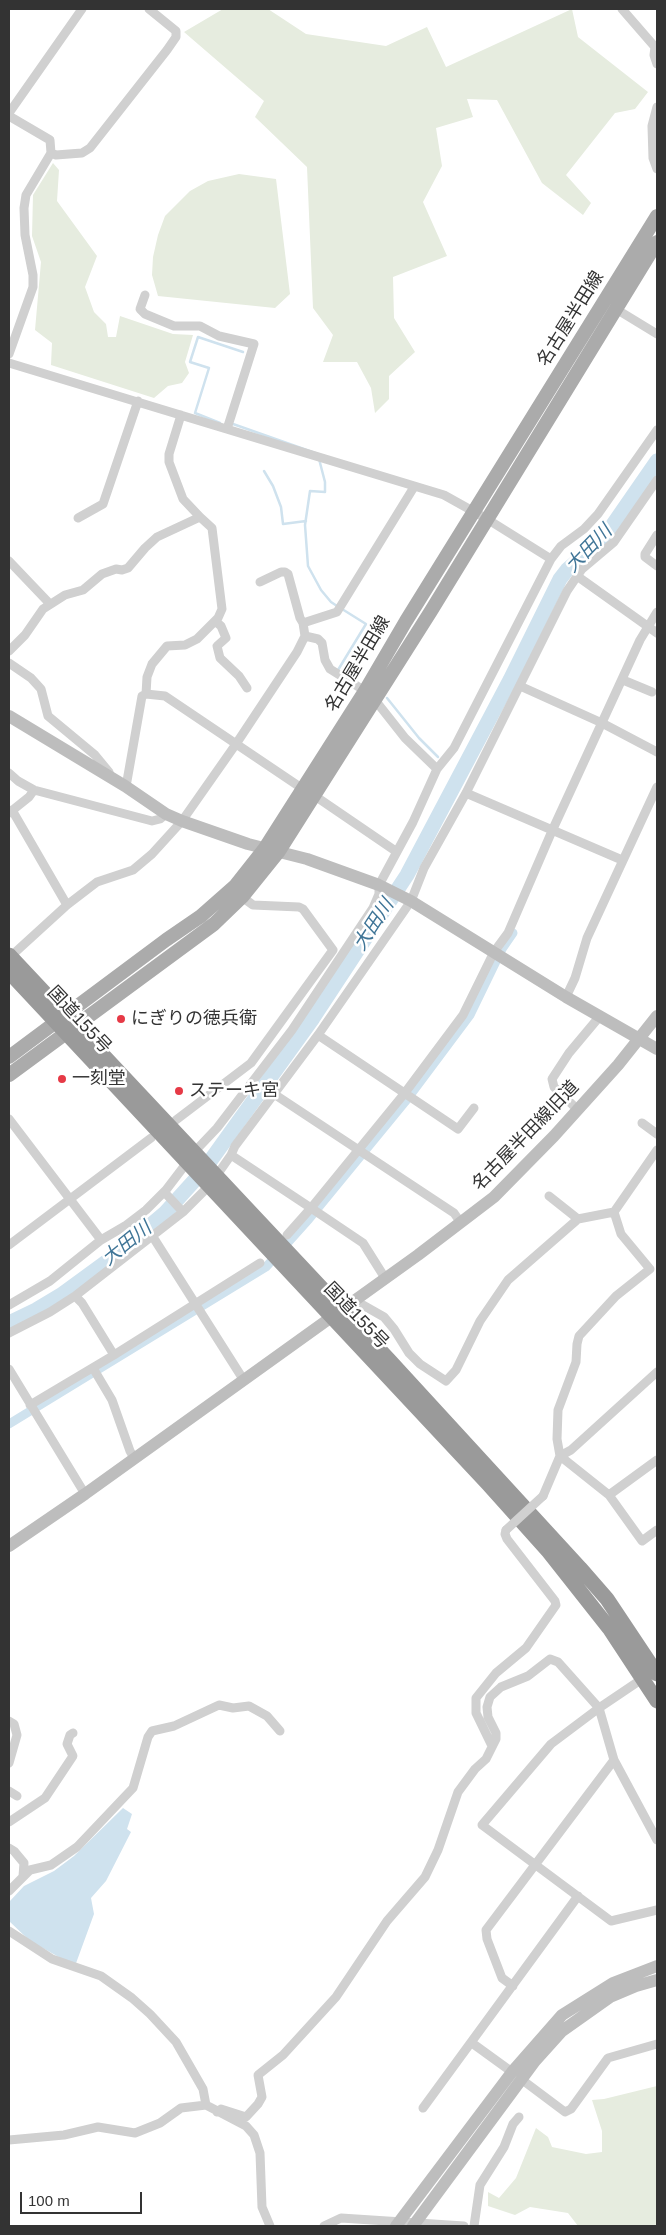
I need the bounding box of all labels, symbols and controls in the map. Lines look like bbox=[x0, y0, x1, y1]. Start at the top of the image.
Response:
street label: 名古屋半田線 bbox=[533, 267, 609, 371]
water label: 大田川 bbox=[561, 521, 617, 577]
street label: 名古屋半田線 bbox=[321, 612, 395, 716]
water label: 大田川 bbox=[349, 895, 399, 955]
street label: 国道155号 bbox=[42, 982, 116, 1058]
place label: にぎりの徳兵衛 bbox=[131, 1008, 257, 1030]
marker: にぎりの徳兵衛 bbox=[115, 1013, 127, 1025]
place label: 一刻堂 bbox=[72, 1068, 126, 1090]
marker: 一刻堂 bbox=[56, 1073, 68, 1085]
street label: 名古屋半田線旧道 bbox=[468, 1077, 584, 1195]
place label: ステーキ宮 bbox=[189, 1080, 279, 1102]
marker: ステーキ宮 bbox=[173, 1085, 185, 1097]
water label: 大田川 bbox=[98, 1217, 156, 1271]
street label: 国道155号 bbox=[319, 1278, 393, 1354]
scale bar bbox=[22, 2182, 145, 2214]
text: 100 m bbox=[28, 2192, 70, 2209]

